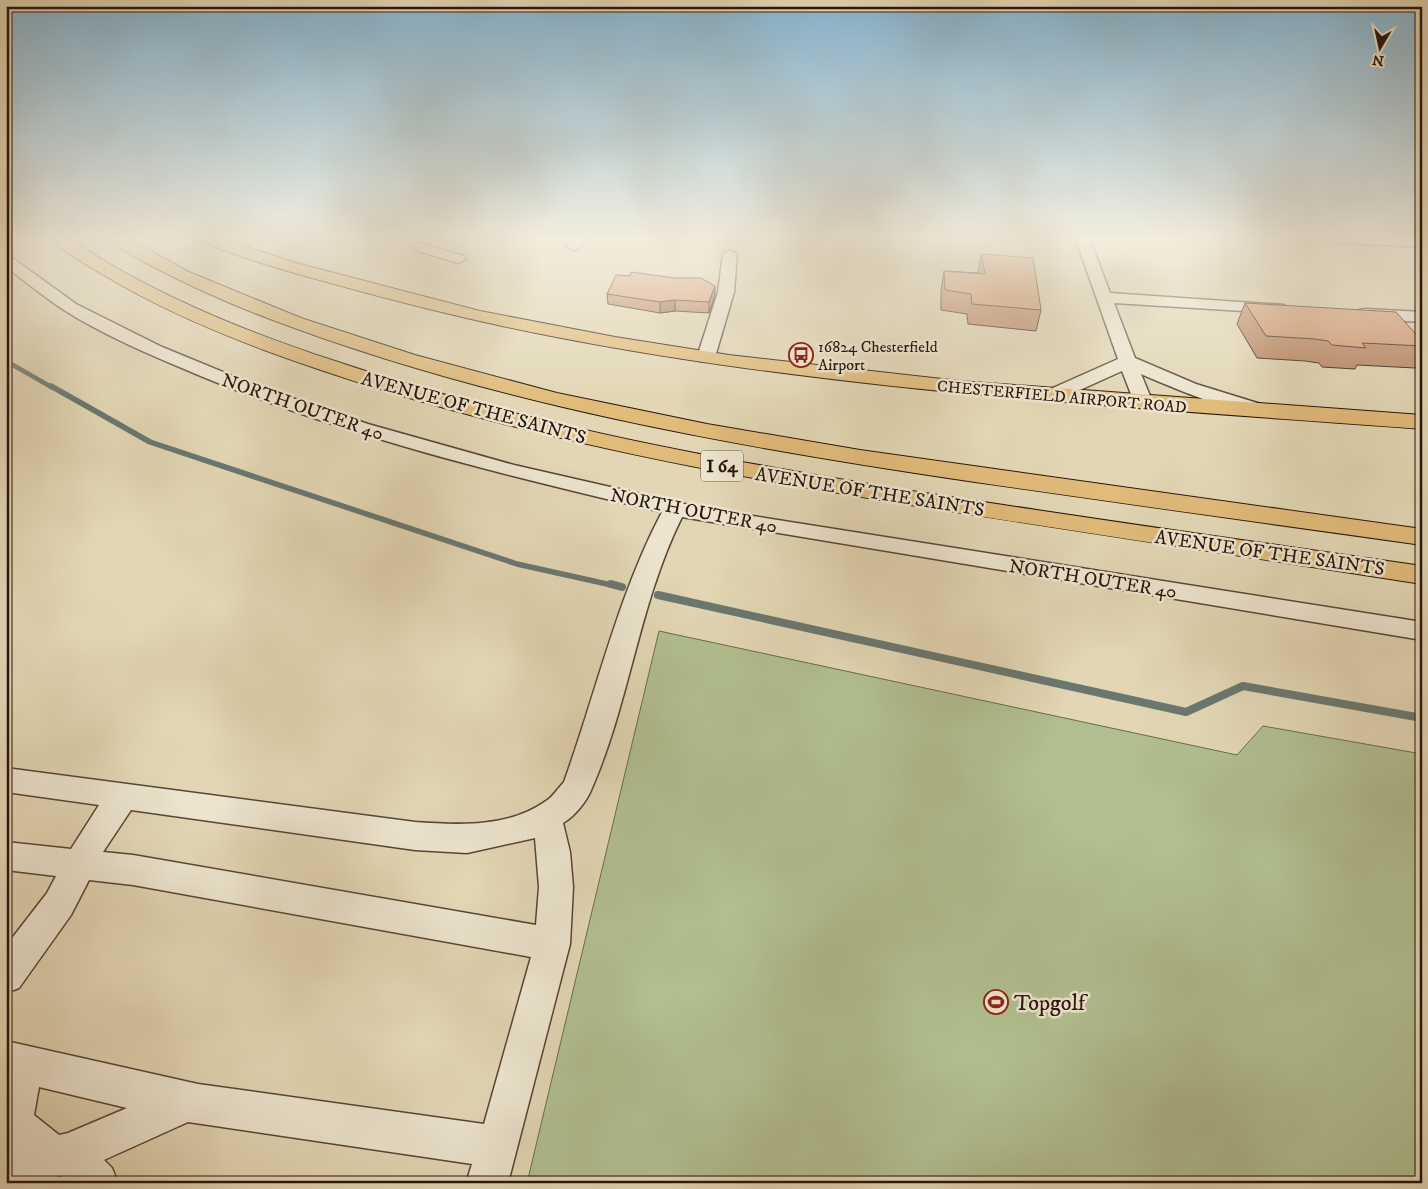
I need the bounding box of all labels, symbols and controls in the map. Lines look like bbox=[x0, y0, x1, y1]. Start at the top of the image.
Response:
north arrow bbox=[1356, 22, 1406, 72]
text: N bbox=[1371, 50, 1385, 70]
place label: 16824 Chesterfield Airport bbox=[818, 337, 938, 375]
bus stop icon: 16824 Chesterfield Airport bbox=[788, 342, 814, 368]
street label: AVENUE OF THE SAINTS bbox=[359, 367, 588, 450]
street label: NORTH OUTER 40 bbox=[219, 369, 386, 446]
street label: CHESTERFIELD AIRPORT ROAD bbox=[936, 376, 1188, 418]
road number: I 64 bbox=[701, 451, 743, 482]
street label: AVENUE OF THE SAINTS bbox=[754, 463, 986, 522]
street label: NORTH OUTER 40 bbox=[608, 484, 779, 539]
street label: AVENUE OF THE SAINTS bbox=[1154, 526, 1386, 581]
street label: NORTH OUTER 40 bbox=[1007, 555, 1178, 604]
sports icon: Topgolf bbox=[983, 989, 1009, 1015]
place label: Topgolf bbox=[1014, 990, 1089, 1017]

